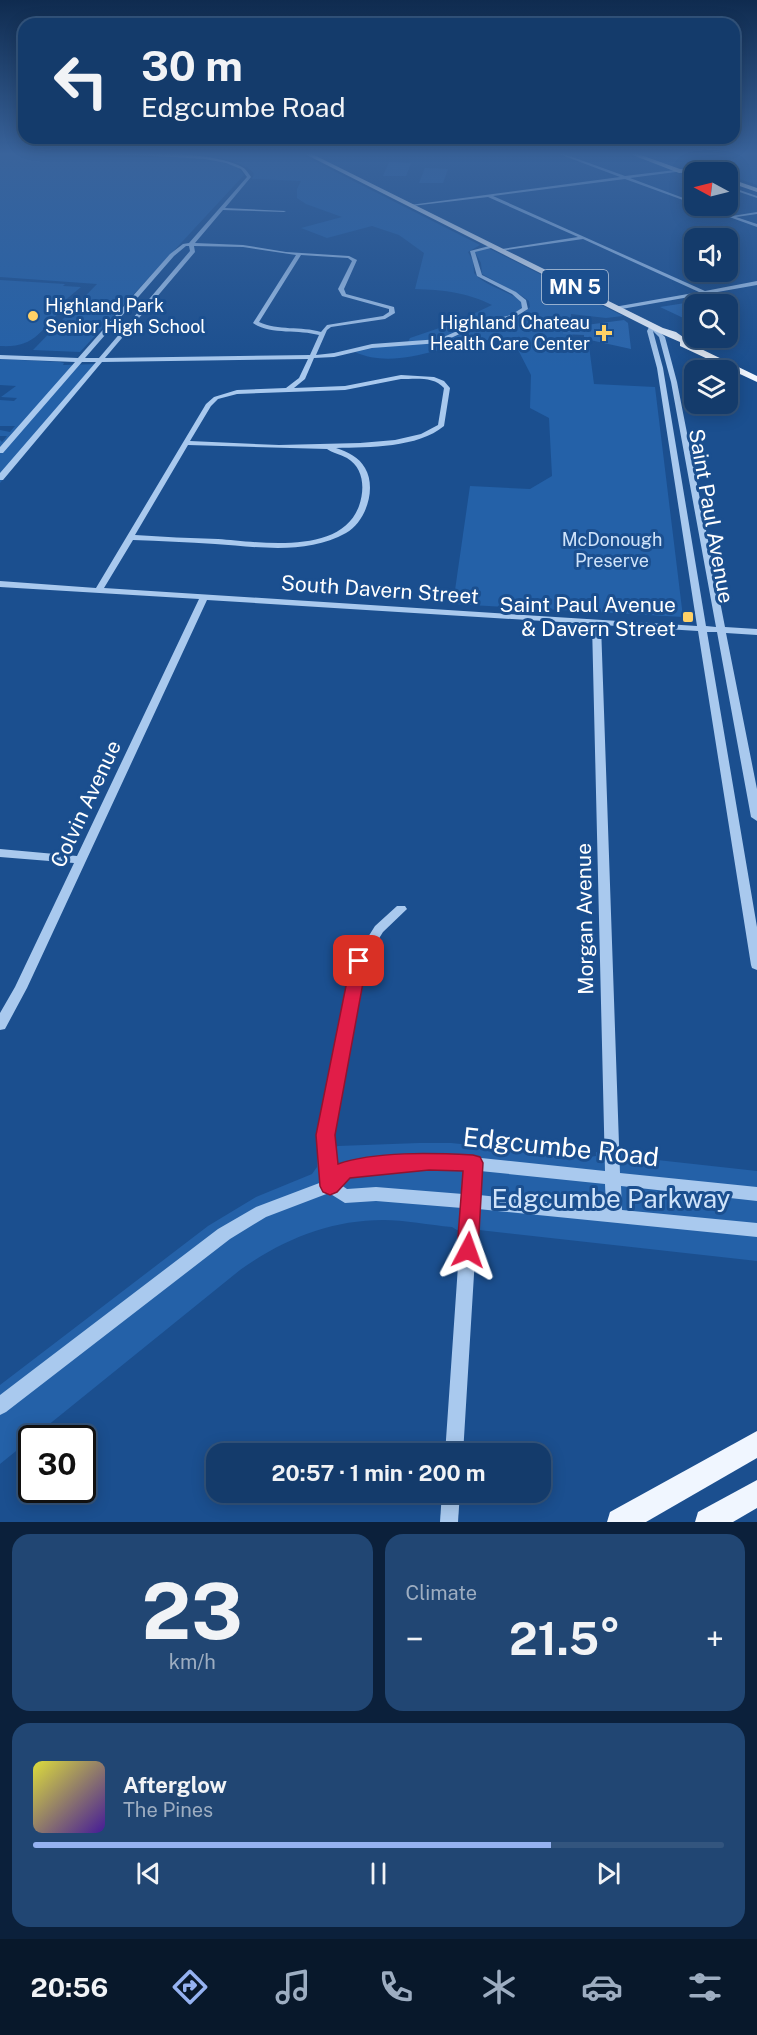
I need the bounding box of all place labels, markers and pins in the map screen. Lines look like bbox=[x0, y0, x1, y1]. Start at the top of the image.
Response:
place label: Highland Park Senior High School bbox=[45, 295, 206, 337]
marker: Highland Park Senior High School bbox=[26, 309, 40, 323]
place label: Highland Chateau Health Care Center bbox=[430, 312, 590, 354]
marker: Highland Chateau Health Care Center bbox=[595, 324, 613, 342]
place label: Saint Paul Avenue & Davern Street bbox=[499, 592, 676, 641]
marker: Saint Paul Avenue & Davern Street bbox=[681, 610, 695, 624]
pin bbox=[333, 935, 384, 986]

